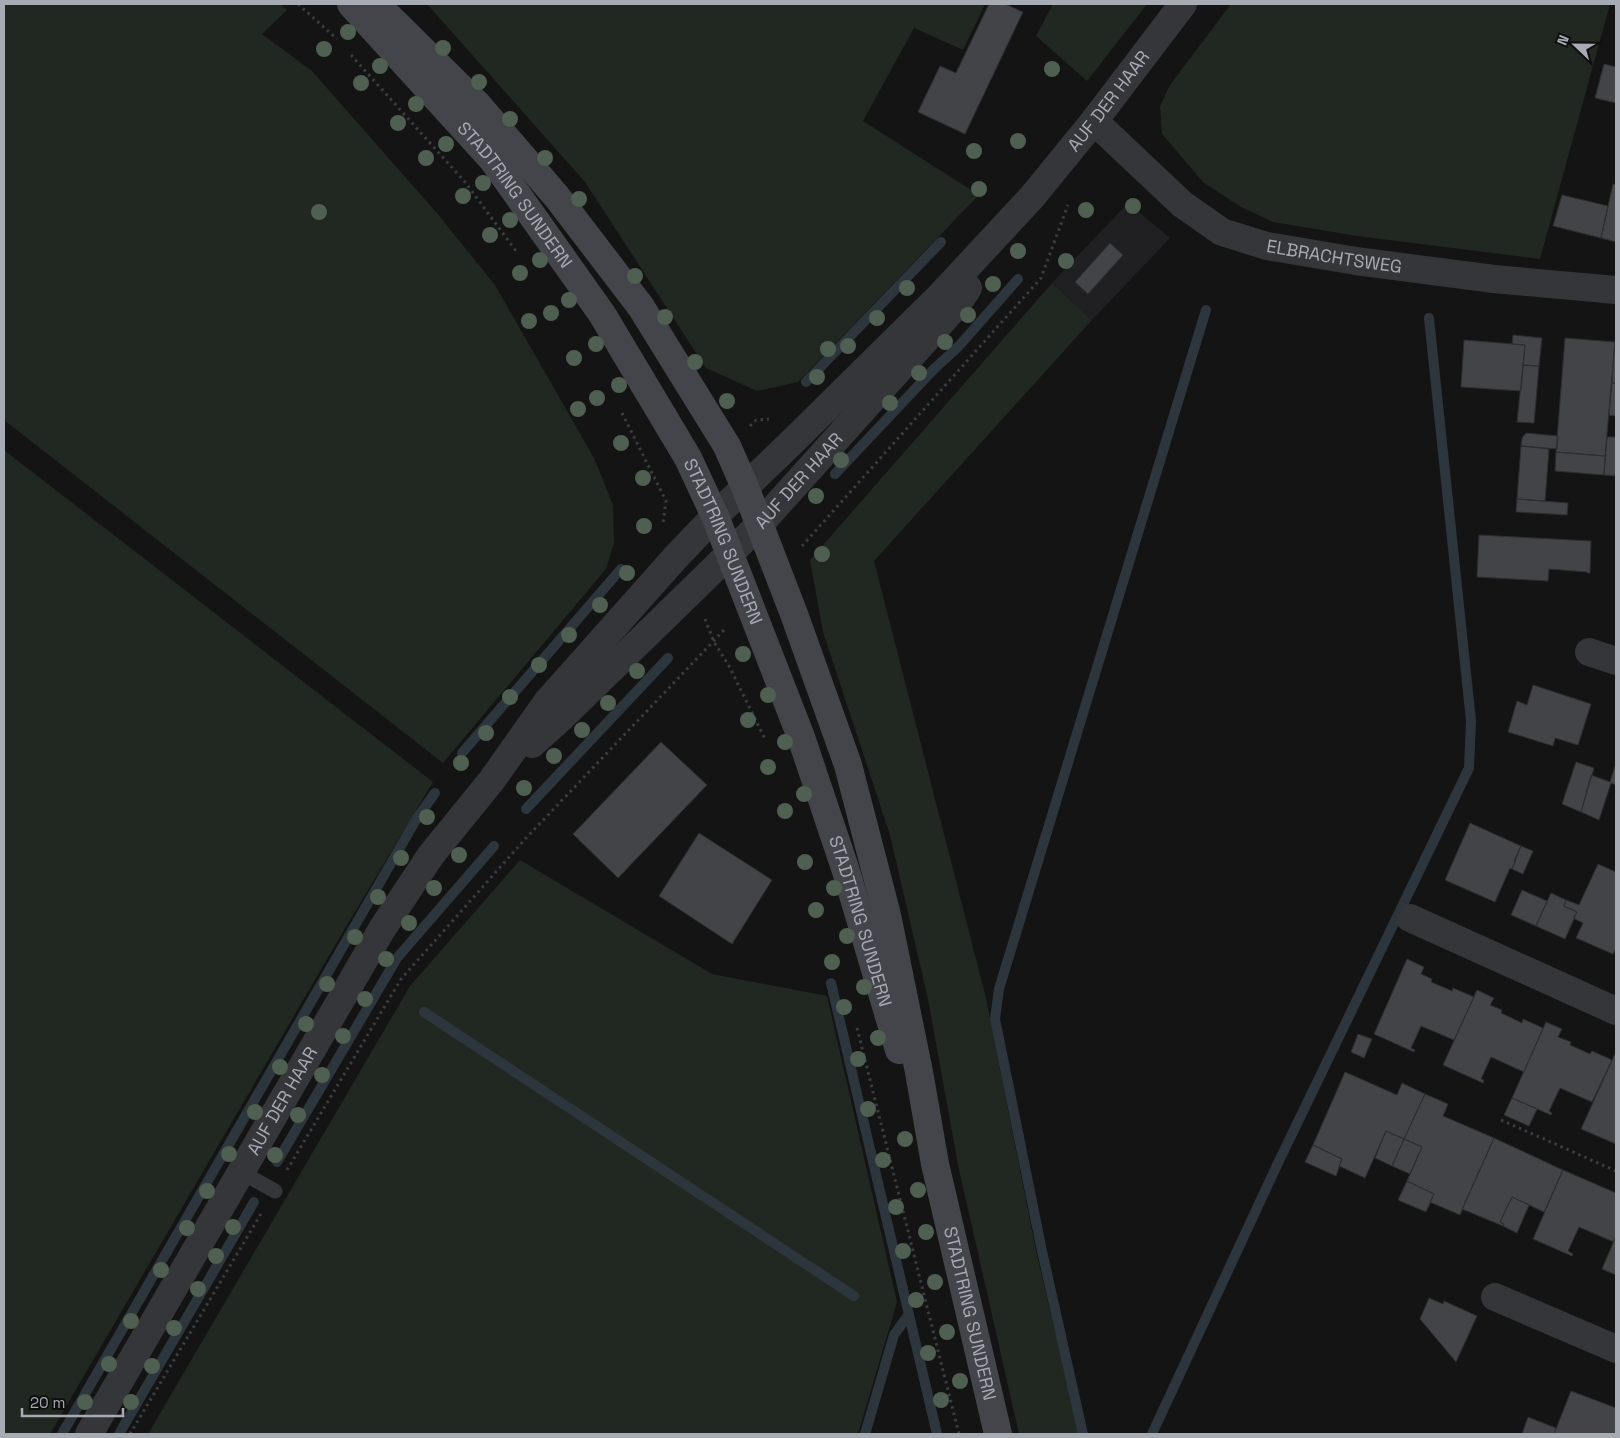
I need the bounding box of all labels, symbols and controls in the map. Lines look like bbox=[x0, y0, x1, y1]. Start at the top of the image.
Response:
north arrow bbox=[1550, 20, 1600, 70]
text: N bbox=[1553, 32, 1573, 48]
street label: AUF DER HAAR bbox=[1062, 46, 1154, 156]
street label: STADTRING SUNDERN bbox=[453, 117, 578, 272]
street label: ELBRACHTSWEG bbox=[1265, 234, 1403, 278]
street label: AUF DER HAAR bbox=[749, 428, 848, 533]
street label: STADTRING SUNDERN bbox=[679, 455, 768, 628]
street label: STADTRING SUNDERN bbox=[824, 832, 898, 1009]
street label: AUF DER HAAR bbox=[241, 1042, 322, 1159]
street label: STADTRING SUNDERN bbox=[939, 1224, 1002, 1402]
scale bar bbox=[22, 1386, 124, 1418]
text: 20 m bbox=[30, 1393, 65, 1412]

